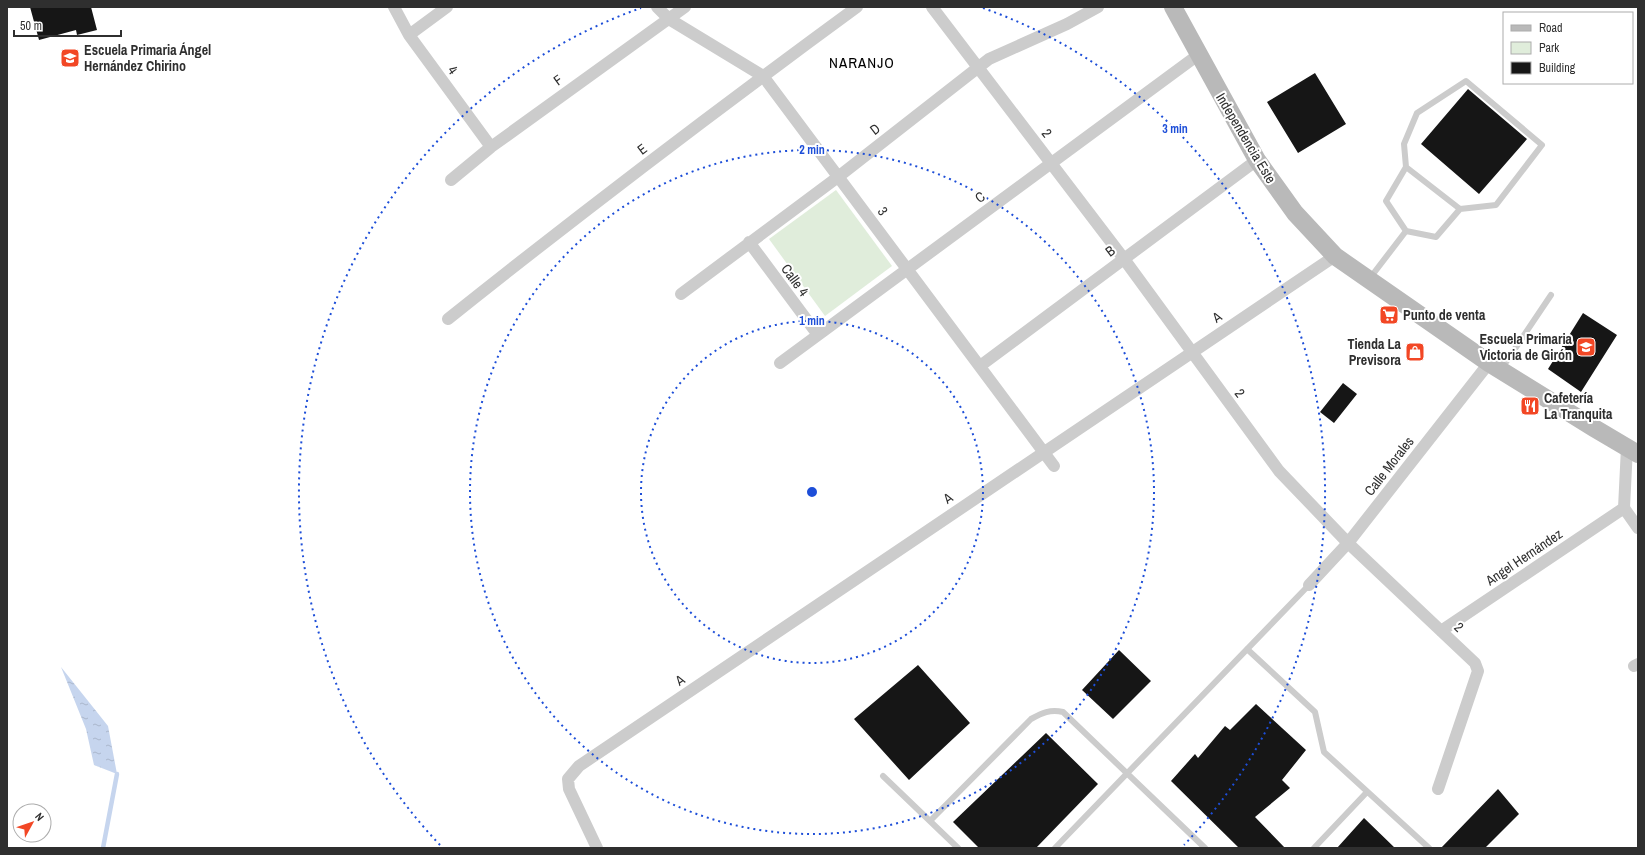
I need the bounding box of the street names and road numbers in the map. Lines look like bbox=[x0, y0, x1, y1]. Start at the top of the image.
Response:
street label: 4 bbox=[444, 62, 463, 78]
street label: F bbox=[550, 71, 566, 89]
street label: Independencia Este bbox=[1212, 90, 1280, 186]
street label: D bbox=[866, 119, 884, 139]
street label: 2 bbox=[1038, 125, 1056, 141]
street label: E bbox=[634, 140, 650, 158]
street label: C bbox=[971, 187, 989, 207]
street label: 3 bbox=[874, 203, 892, 219]
street label: B bbox=[1102, 241, 1119, 260]
street label: Calle 4 bbox=[777, 260, 813, 300]
street label: A bbox=[1208, 307, 1225, 327]
street label: 2 bbox=[1231, 385, 1249, 401]
street label: Calle Morales bbox=[1360, 433, 1418, 499]
street label: A bbox=[939, 488, 956, 508]
street label: Angel Hernández bbox=[1481, 525, 1566, 590]
street label: 2 bbox=[1451, 618, 1467, 636]
street label: A bbox=[671, 670, 688, 690]

